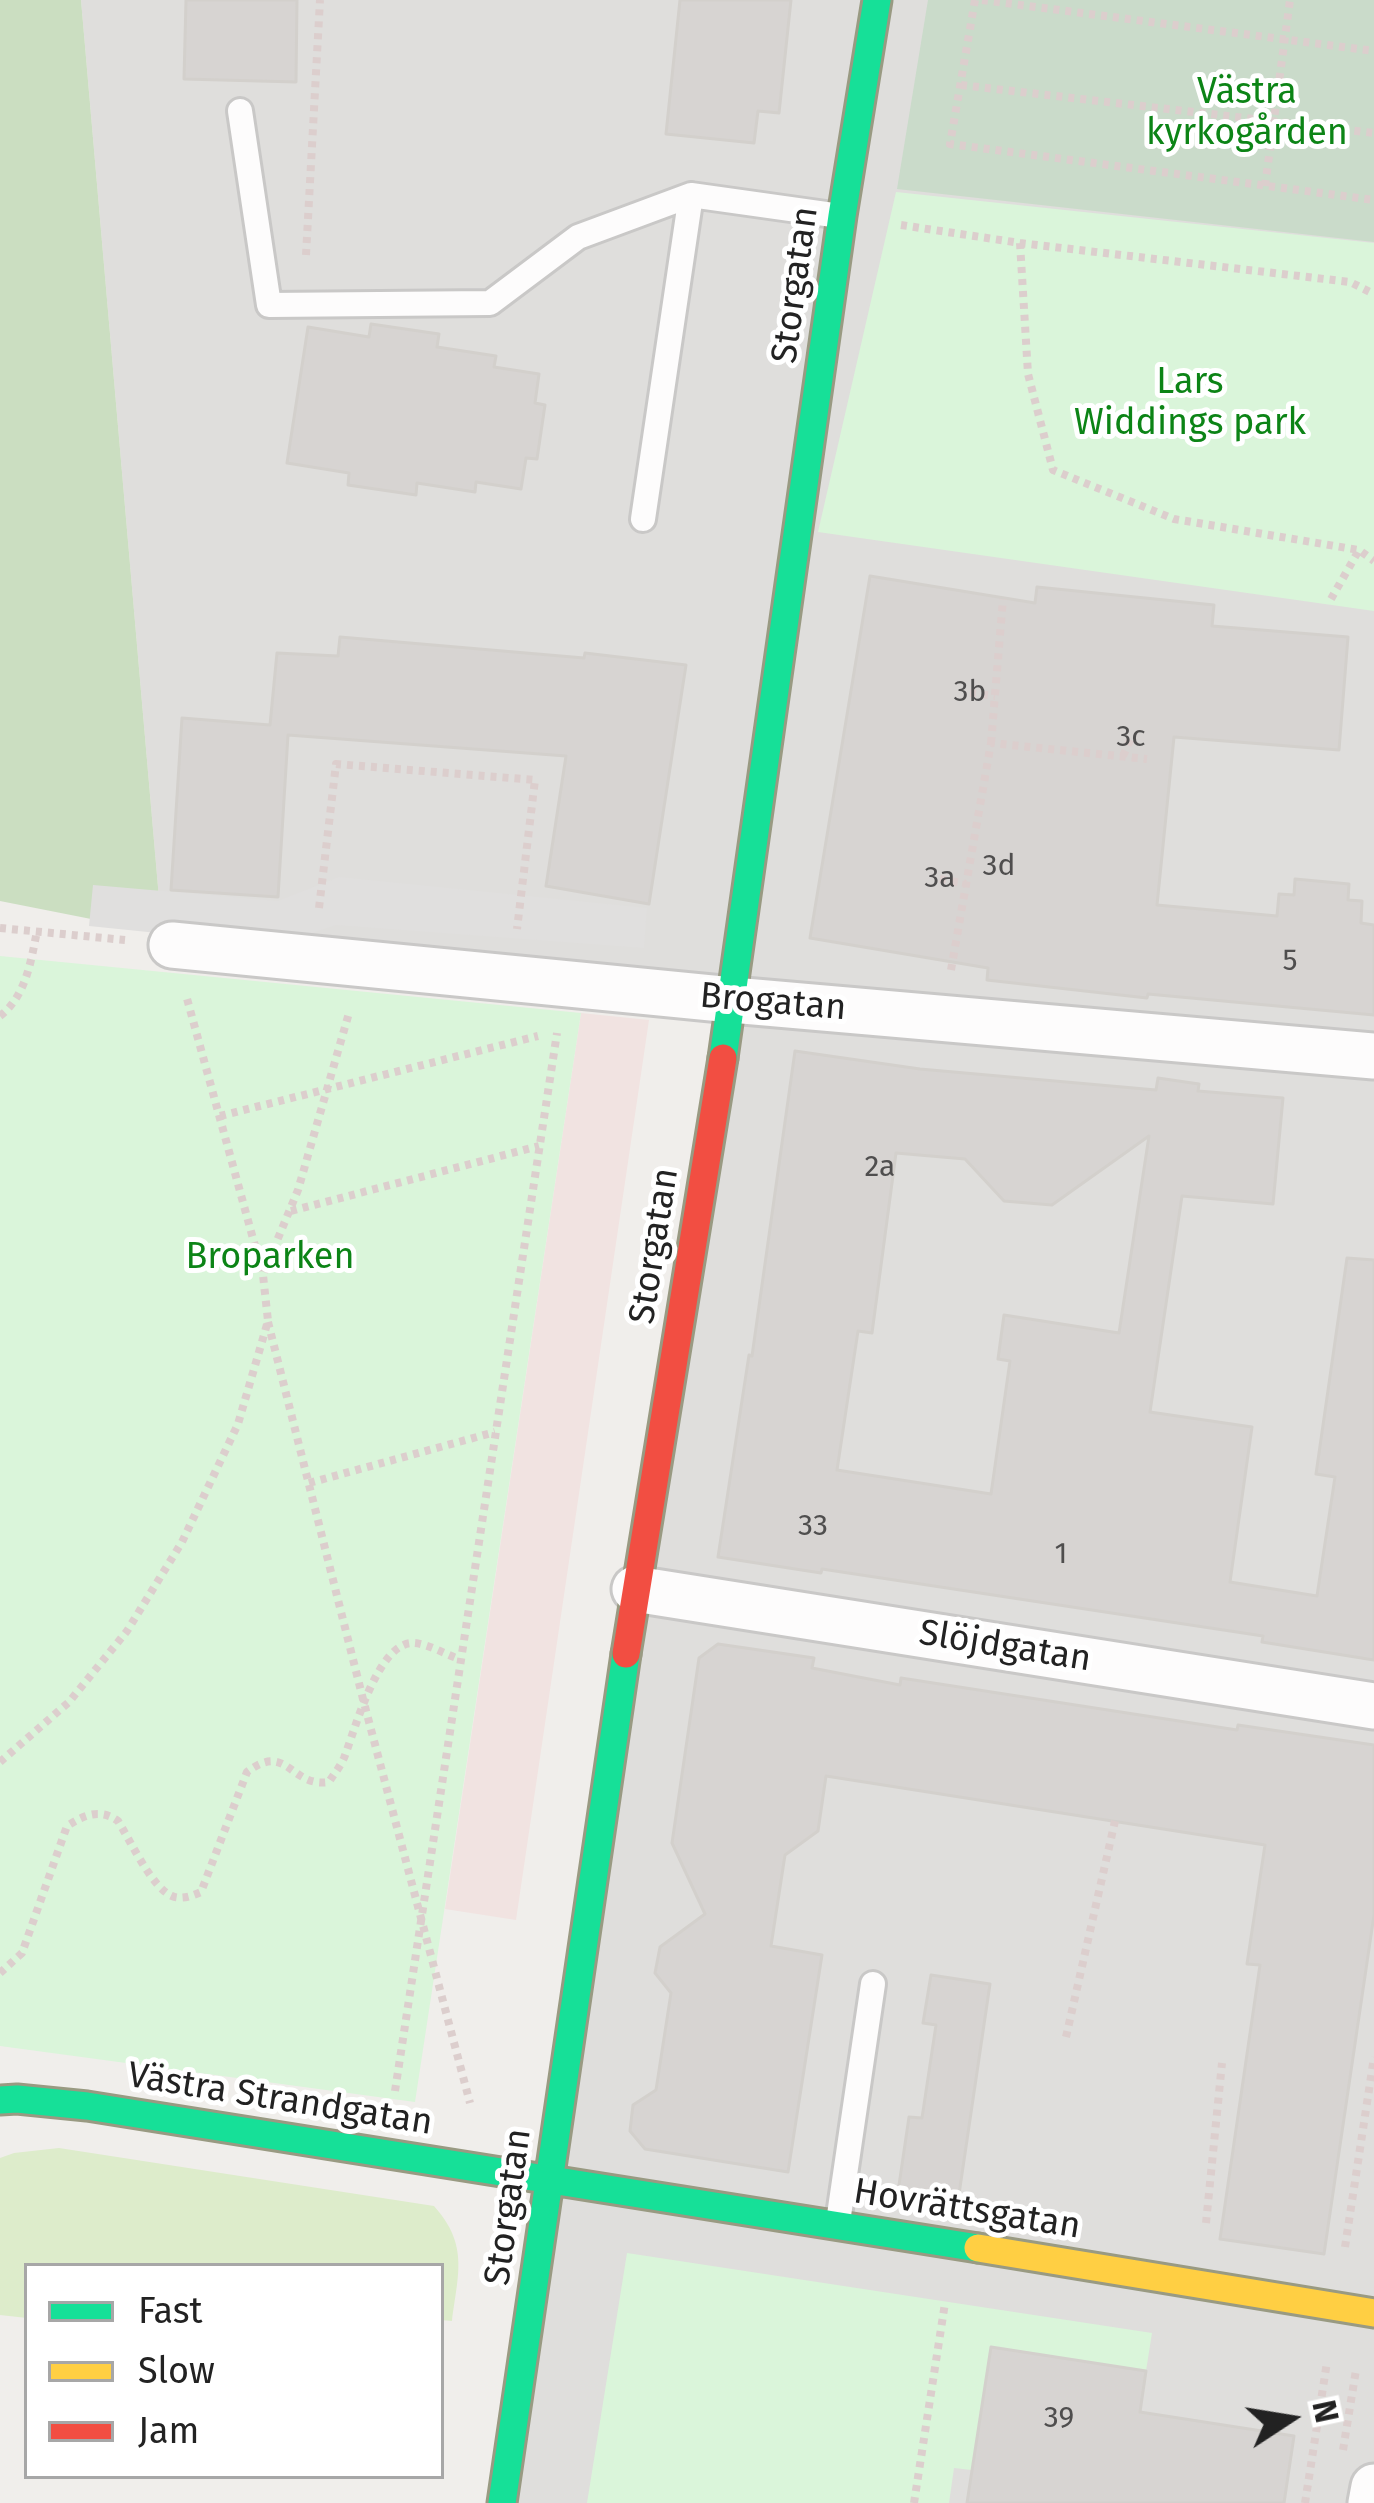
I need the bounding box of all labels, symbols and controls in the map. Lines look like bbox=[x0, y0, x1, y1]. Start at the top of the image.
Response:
park label: Västra kyrkogården bbox=[1146, 71, 1348, 156]
street label: Storgatan bbox=[764, 204, 828, 366]
park label: Lars Widdings park bbox=[1074, 361, 1306, 446]
house number: 3b bbox=[954, 675, 986, 711]
house number: 3c bbox=[1116, 720, 1146, 756]
house number: 3d bbox=[983, 849, 1015, 885]
house number: 3a bbox=[924, 861, 956, 897]
house number: 5 bbox=[1282, 944, 1298, 980]
street label: Brogatan bbox=[698, 975, 848, 1031]
house number: 2a bbox=[865, 1150, 895, 1186]
street label: Storgatan bbox=[621, 1165, 689, 1327]
park label: Broparken bbox=[185, 1236, 355, 1280]
house number: 33 bbox=[798, 1509, 828, 1545]
house number: 1 bbox=[1055, 1537, 1067, 1573]
street label: Slöjdgatan bbox=[916, 1612, 1094, 1682]
street label: Västra Strandgatan bbox=[125, 2055, 435, 2145]
street label: Storgatan bbox=[477, 2126, 541, 2288]
street label: Hovrättsgatan bbox=[850, 2171, 1084, 2249]
legend bbox=[24, 2263, 444, 2479]
text: Fast bbox=[138, 2289, 203, 2333]
text: Slow bbox=[138, 2349, 215, 2393]
north arrow bbox=[1230, 2359, 1350, 2479]
text: N bbox=[1303, 2397, 1347, 2426]
house number: 39 bbox=[1044, 2401, 1074, 2437]
text: Jam bbox=[138, 2409, 199, 2453]

